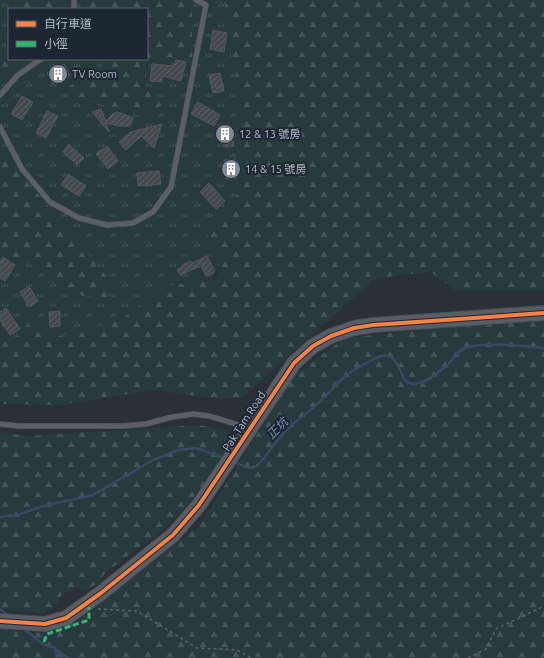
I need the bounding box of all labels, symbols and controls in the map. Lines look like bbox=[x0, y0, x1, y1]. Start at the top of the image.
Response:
legend bbox=[8, 8, 148, 60]
text: 自行車道 bbox=[44, 17, 92, 30]
text: 小徑 bbox=[44, 37, 68, 50]
building icon: TV Room bbox=[47, 63, 69, 85]
place label: TV Room bbox=[72, 68, 117, 80]
building icon: 12 & 13 號房 bbox=[214, 123, 236, 145]
place label: 12 & 13 號房 bbox=[239, 128, 301, 140]
building icon: 14 & 15 號房 bbox=[220, 158, 242, 180]
place label: 14 & 15 號房 bbox=[245, 163, 307, 175]
street label: Pak Tam Road bbox=[220, 389, 268, 453]
water label: 正坑 bbox=[264, 414, 291, 441]

